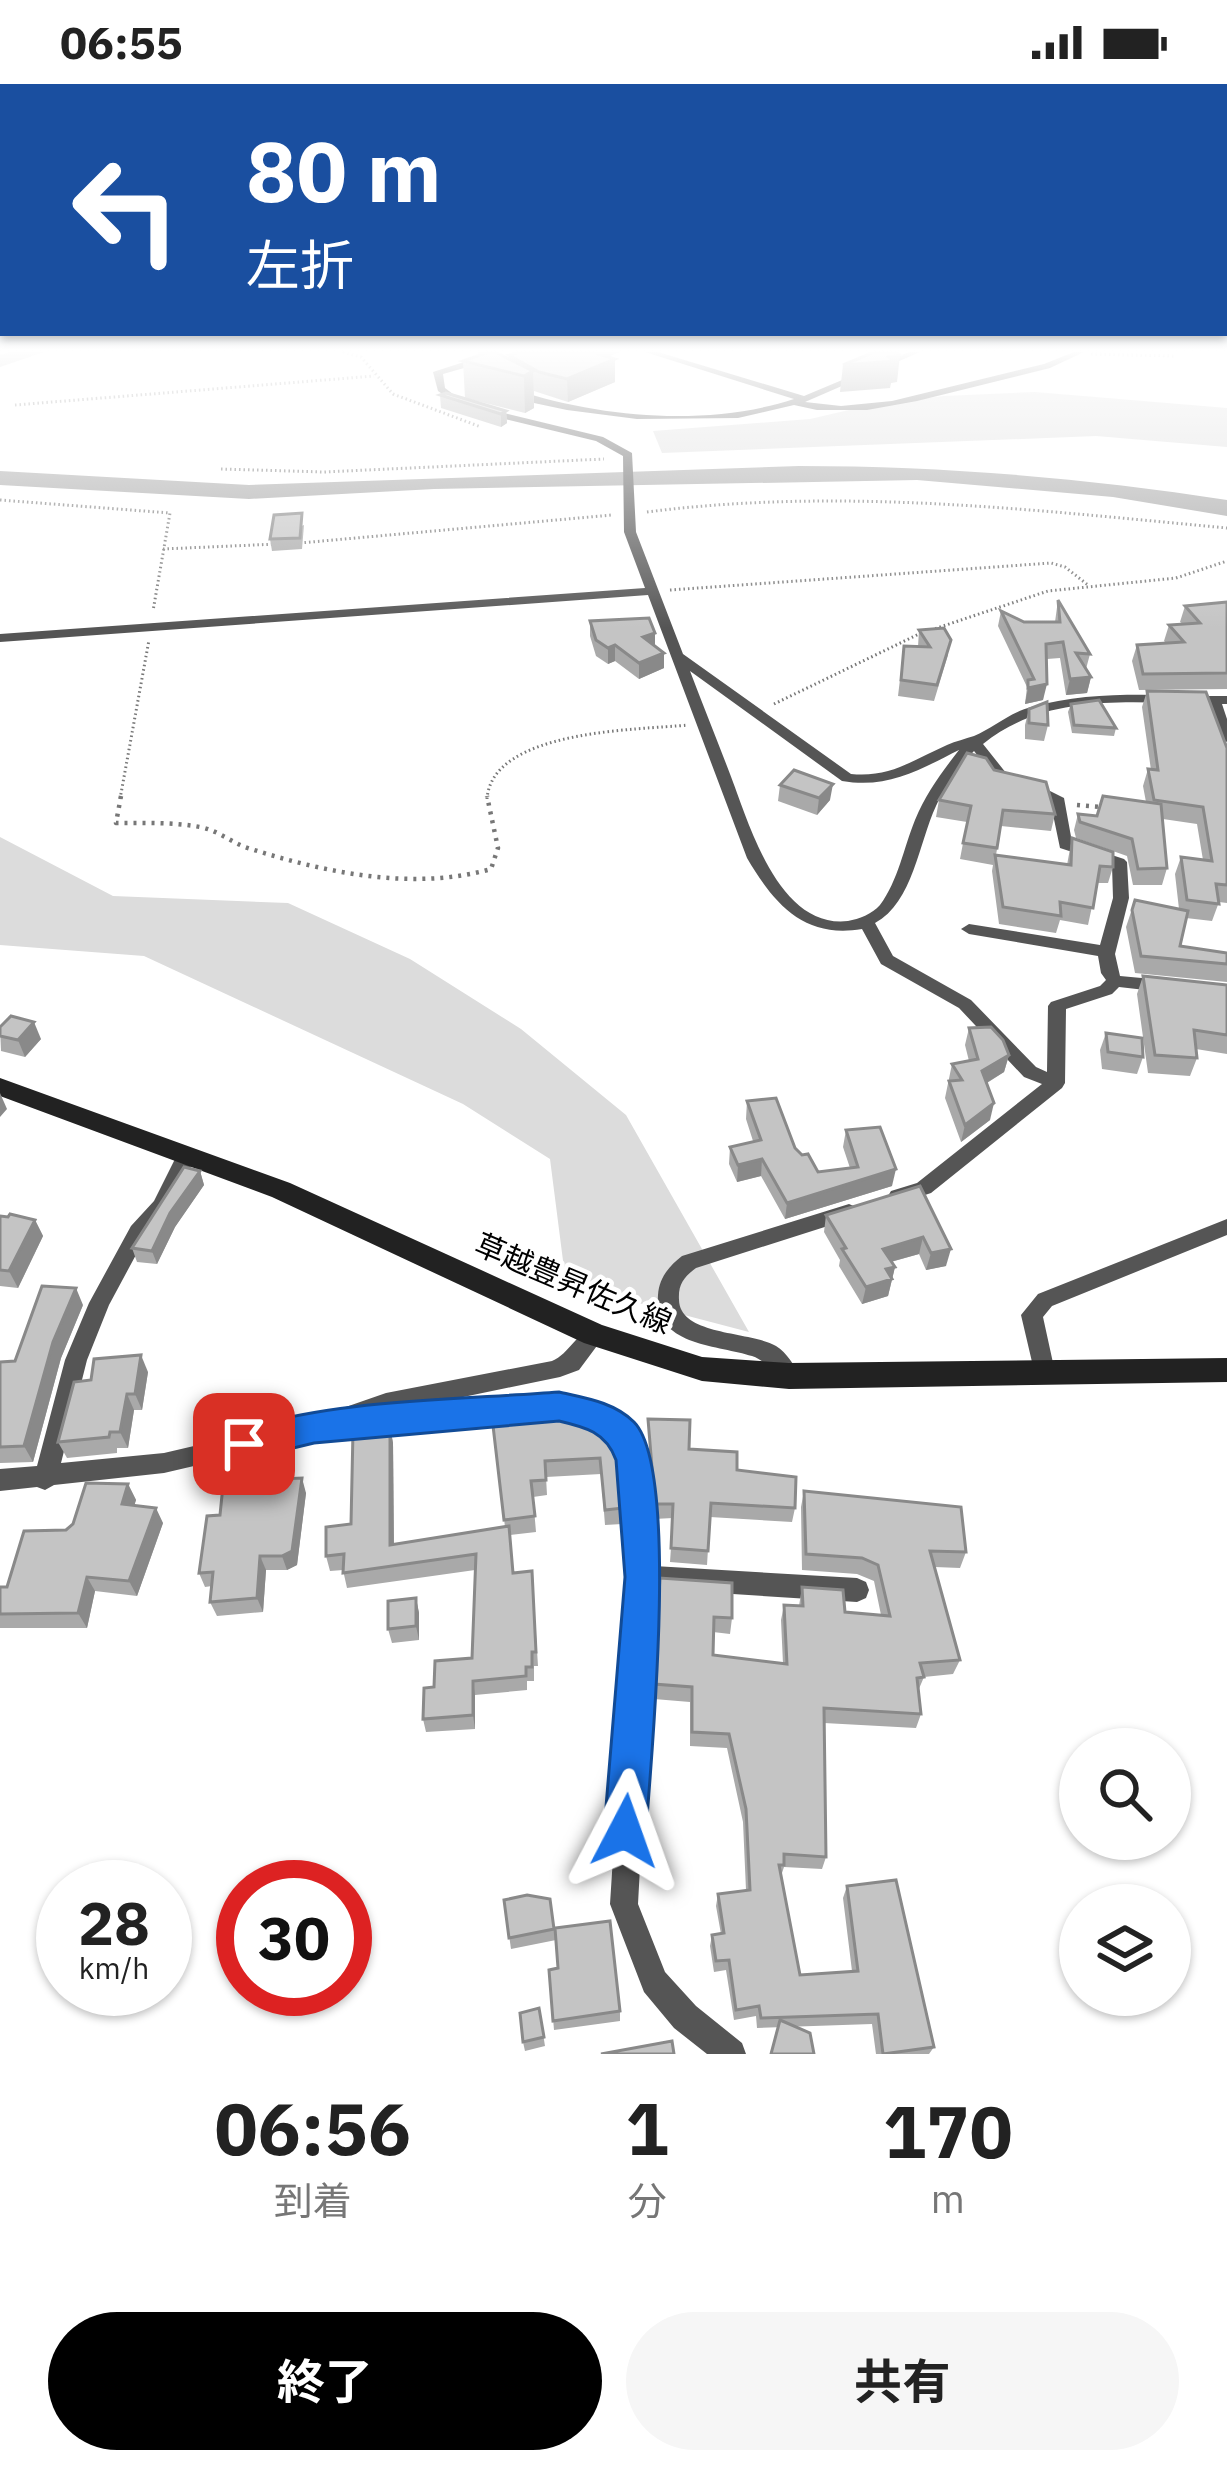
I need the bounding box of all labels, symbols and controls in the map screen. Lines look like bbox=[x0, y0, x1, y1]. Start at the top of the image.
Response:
text: 06:55 bbox=[60, 13, 183, 71]
text: 80 m bbox=[246, 116, 442, 225]
icon: left bbox=[48, 132, 204, 288]
text: 左折 bbox=[246, 230, 354, 300]
street label: 草越豊昇佐久線 bbox=[469, 1224, 678, 1342]
pin bbox=[193, 1393, 295, 1495]
icon: arrive bbox=[211, 1411, 277, 1477]
map controls bbox=[1059, 1728, 1191, 2016]
button: search bbox=[1059, 1728, 1191, 1860]
position arrow bbox=[562, 1768, 688, 1894]
speed limit sign: 30 bbox=[216, 1860, 372, 2016]
text: 28 bbox=[78, 1883, 150, 1962]
button: layers bbox=[1059, 1884, 1191, 2016]
text: km/h bbox=[79, 1948, 149, 1987]
text: 06:56 bbox=[214, 2081, 411, 2175]
text: 1 bbox=[625, 2081, 669, 2175]
text: 170 bbox=[883, 2084, 1013, 2178]
text: m bbox=[931, 2173, 965, 2224]
text: 到着 bbox=[274, 2175, 352, 2226]
text: 分 bbox=[627, 2175, 666, 2226]
button: 終了 bbox=[48, 2312, 602, 2450]
button: 共有 bbox=[626, 2312, 1179, 2450]

